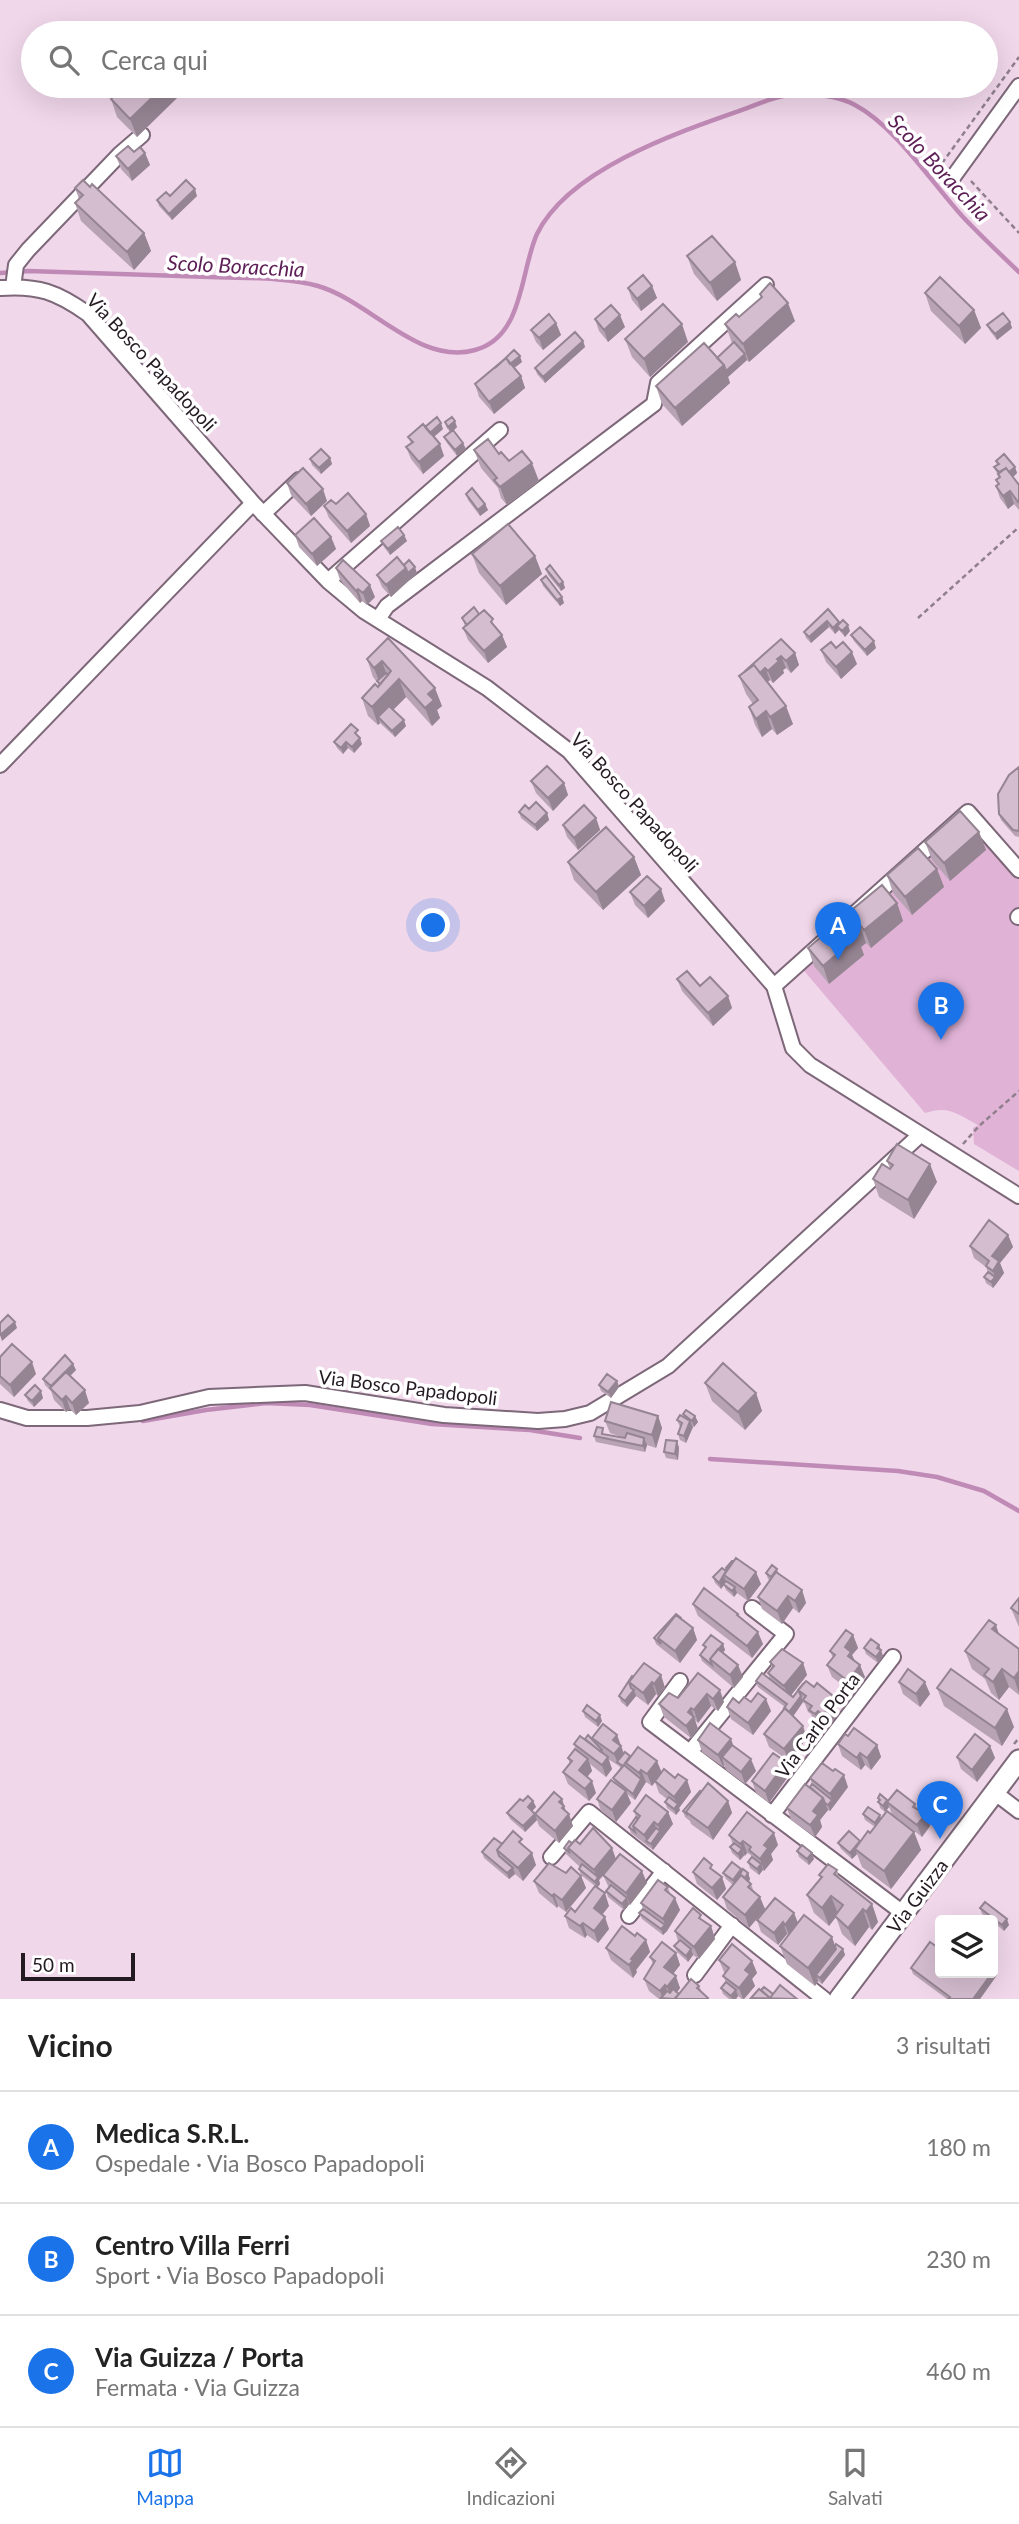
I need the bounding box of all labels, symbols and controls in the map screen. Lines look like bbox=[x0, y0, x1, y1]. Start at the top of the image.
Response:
search box bbox=[21, 21, 998, 98]
icon: search bbox=[45, 41, 83, 79]
text: Cerca qui bbox=[101, 44, 208, 76]
water label: Scolo Boracchia bbox=[884, 108, 996, 226]
water label: Scolo Boracchia bbox=[167, 249, 305, 281]
street label: Via Bosco Papadopoli bbox=[82, 288, 222, 436]
street label: Via Bosco Papadopoli bbox=[566, 727, 704, 877]
pin: A bbox=[815, 902, 861, 960]
your location bbox=[416, 908, 450, 942]
pin: B bbox=[918, 982, 964, 1040]
street label: Via Bosco Papadopoli bbox=[317, 1365, 499, 1409]
street label: Via Carlo Porta bbox=[770, 1668, 864, 1782]
pin: C bbox=[917, 1781, 963, 1839]
street label: Via Guizza bbox=[882, 1854, 952, 1938]
map controls bbox=[935, 1915, 998, 1978]
button: layers bbox=[935, 1915, 998, 1978]
scale bar bbox=[21, 1950, 135, 1982]
text: 50 m bbox=[32, 1953, 75, 1976]
text: Vicino bbox=[28, 2027, 113, 2063]
text: 3 risultati bbox=[896, 2031, 991, 2059]
text: Medica S.R.L. bbox=[95, 2117, 249, 2149]
text: A bbox=[43, 2133, 59, 2161]
text: 180 m bbox=[926, 2133, 991, 2161]
text: Ospedale · Via Bosco Papadopoli bbox=[95, 2149, 425, 2177]
text: Centro Villa Ferri bbox=[95, 2229, 290, 2261]
text: B bbox=[43, 2245, 59, 2273]
text: 230 m bbox=[926, 2245, 991, 2273]
text: Sport · Via Bosco Papadopoli bbox=[95, 2261, 385, 2289]
text: Via Guizza / Porta bbox=[95, 2341, 304, 2373]
text: C bbox=[43, 2357, 59, 2385]
text: 460 m bbox=[926, 2357, 991, 2385]
text: Fermata · Via Guizza bbox=[95, 2373, 300, 2401]
tab: Mappa bbox=[136, 2444, 194, 2509]
tab: Indicazioni bbox=[467, 2444, 555, 2509]
tab: Salvati bbox=[828, 2444, 883, 2509]

